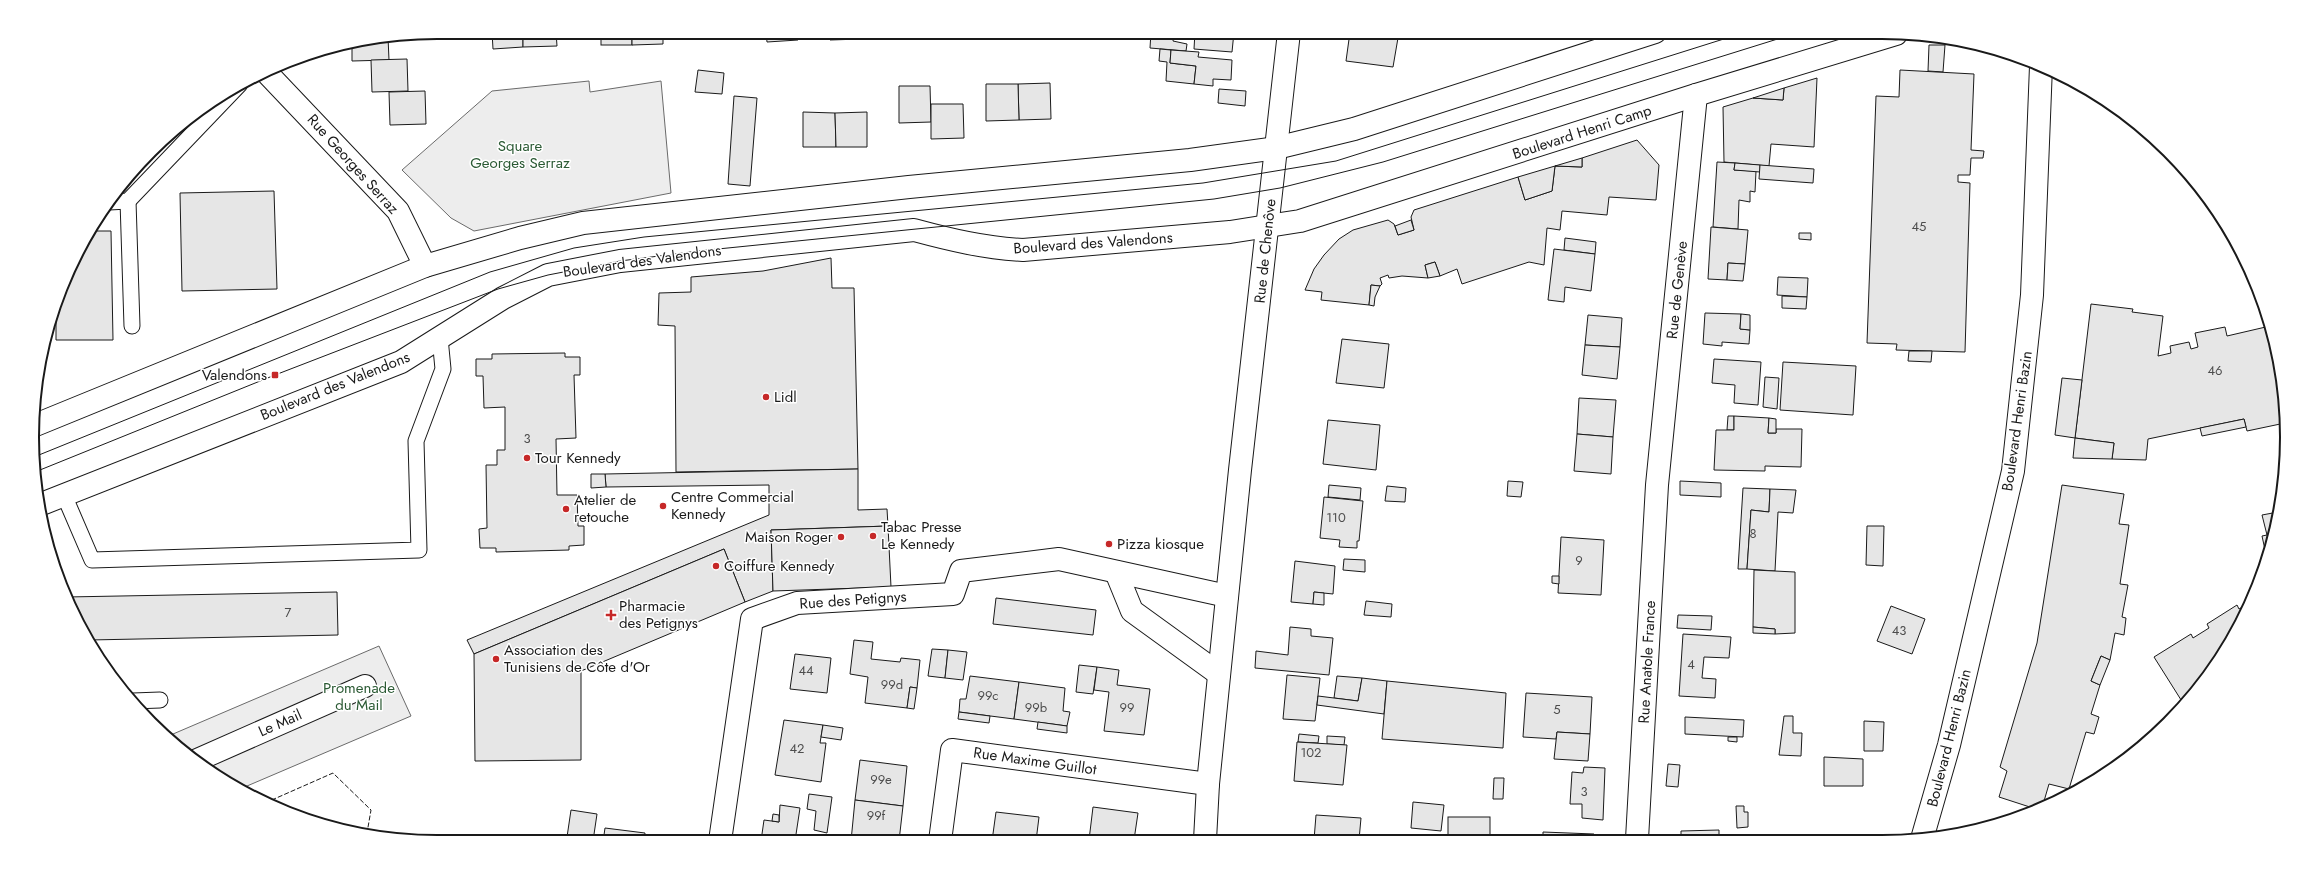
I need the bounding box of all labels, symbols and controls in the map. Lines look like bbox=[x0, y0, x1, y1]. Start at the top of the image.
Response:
street label: Boulevard Henri Camp bbox=[1510, 99, 1655, 165]
street label: Rue Georges Serraz bbox=[302, 109, 404, 219]
park label: Square Georges Serraz bbox=[470, 135, 570, 174]
street label: Rue de Chenôve bbox=[1249, 197, 1281, 304]
house number: 45 bbox=[1912, 217, 1926, 236]
street label: Boulevard des Valendons bbox=[1013, 226, 1173, 260]
street label: Boulevard des Valendons bbox=[561, 239, 723, 283]
street label: Rue de Genève bbox=[1661, 240, 1693, 340]
street label: Boulevard des Valendons bbox=[257, 346, 413, 426]
street label: Boulevard Henri Bazin bbox=[1996, 349, 2038, 493]
house number: 46 bbox=[2207, 361, 2223, 380]
place label: Valendons bbox=[202, 364, 267, 386]
marker: Valendons bbox=[270, 370, 280, 380]
place label: Lidl bbox=[774, 386, 797, 408]
marker: Lidl bbox=[761, 392, 771, 402]
house number: 3 bbox=[523, 429, 531, 448]
place label: Tour Kennedy bbox=[535, 447, 621, 469]
marker: Tour Kennedy bbox=[522, 453, 532, 463]
place label: Centre Commercial Kennedy bbox=[671, 486, 794, 525]
place label: Atelier de retouche bbox=[574, 489, 636, 528]
marker: Centre Commercial Kennedy bbox=[658, 501, 668, 511]
marker: Atelier de retouche bbox=[561, 504, 571, 514]
house number: 110 bbox=[1326, 508, 1346, 527]
place label: Tabac Presse Le Kennedy bbox=[881, 516, 962, 555]
house number: 8 bbox=[1749, 524, 1757, 543]
place label: Maison Roger bbox=[745, 526, 834, 548]
marker: Tabac Presse Le Kennedy bbox=[868, 531, 878, 541]
marker: Maison Roger bbox=[836, 532, 846, 542]
place label: Pizza kiosque bbox=[1117, 533, 1204, 555]
marker: Pizza kiosque bbox=[1104, 539, 1114, 549]
house number: 9 bbox=[1575, 551, 1583, 570]
place label: Coiffure Kennedy bbox=[724, 555, 835, 577]
marker: Coiffure Kennedy bbox=[711, 561, 721, 571]
street label: Rue des Petignys bbox=[799, 585, 907, 615]
place label: Pharmacie des Petignys bbox=[619, 595, 698, 634]
street label: Rue Anatole France bbox=[1633, 600, 1661, 724]
house number: 7 bbox=[285, 603, 292, 622]
marker: Pharmacie des Petignys bbox=[606, 610, 616, 620]
house number: 43 bbox=[1892, 621, 1906, 640]
place label: Association des Tunisiens de Côte d'Or bbox=[504, 639, 651, 678]
marker: Association des Tunisiens de Côte d'Or bbox=[491, 654, 501, 664]
house number: 4 bbox=[1687, 655, 1695, 674]
house number: 44 bbox=[798, 661, 814, 680]
street label: Boulevard Henri Bazin bbox=[1921, 667, 1977, 809]
house number: 99d bbox=[881, 675, 903, 694]
park label: Promenade du Mail bbox=[323, 677, 395, 716]
house number: 99c bbox=[978, 686, 998, 705]
house number: 99b bbox=[1025, 698, 1047, 717]
house number: 99 bbox=[1120, 698, 1134, 717]
house number: 5 bbox=[1553, 700, 1561, 719]
street label: Le Mail bbox=[255, 704, 305, 742]
house number: 42 bbox=[790, 739, 804, 758]
street label: Rue Maxime Guillot bbox=[972, 741, 1098, 781]
house number: 102 bbox=[1300, 743, 1322, 762]
house number: 99e bbox=[870, 770, 892, 789]
house number: 3 bbox=[1580, 782, 1588, 801]
house number: 99f bbox=[867, 806, 886, 825]

